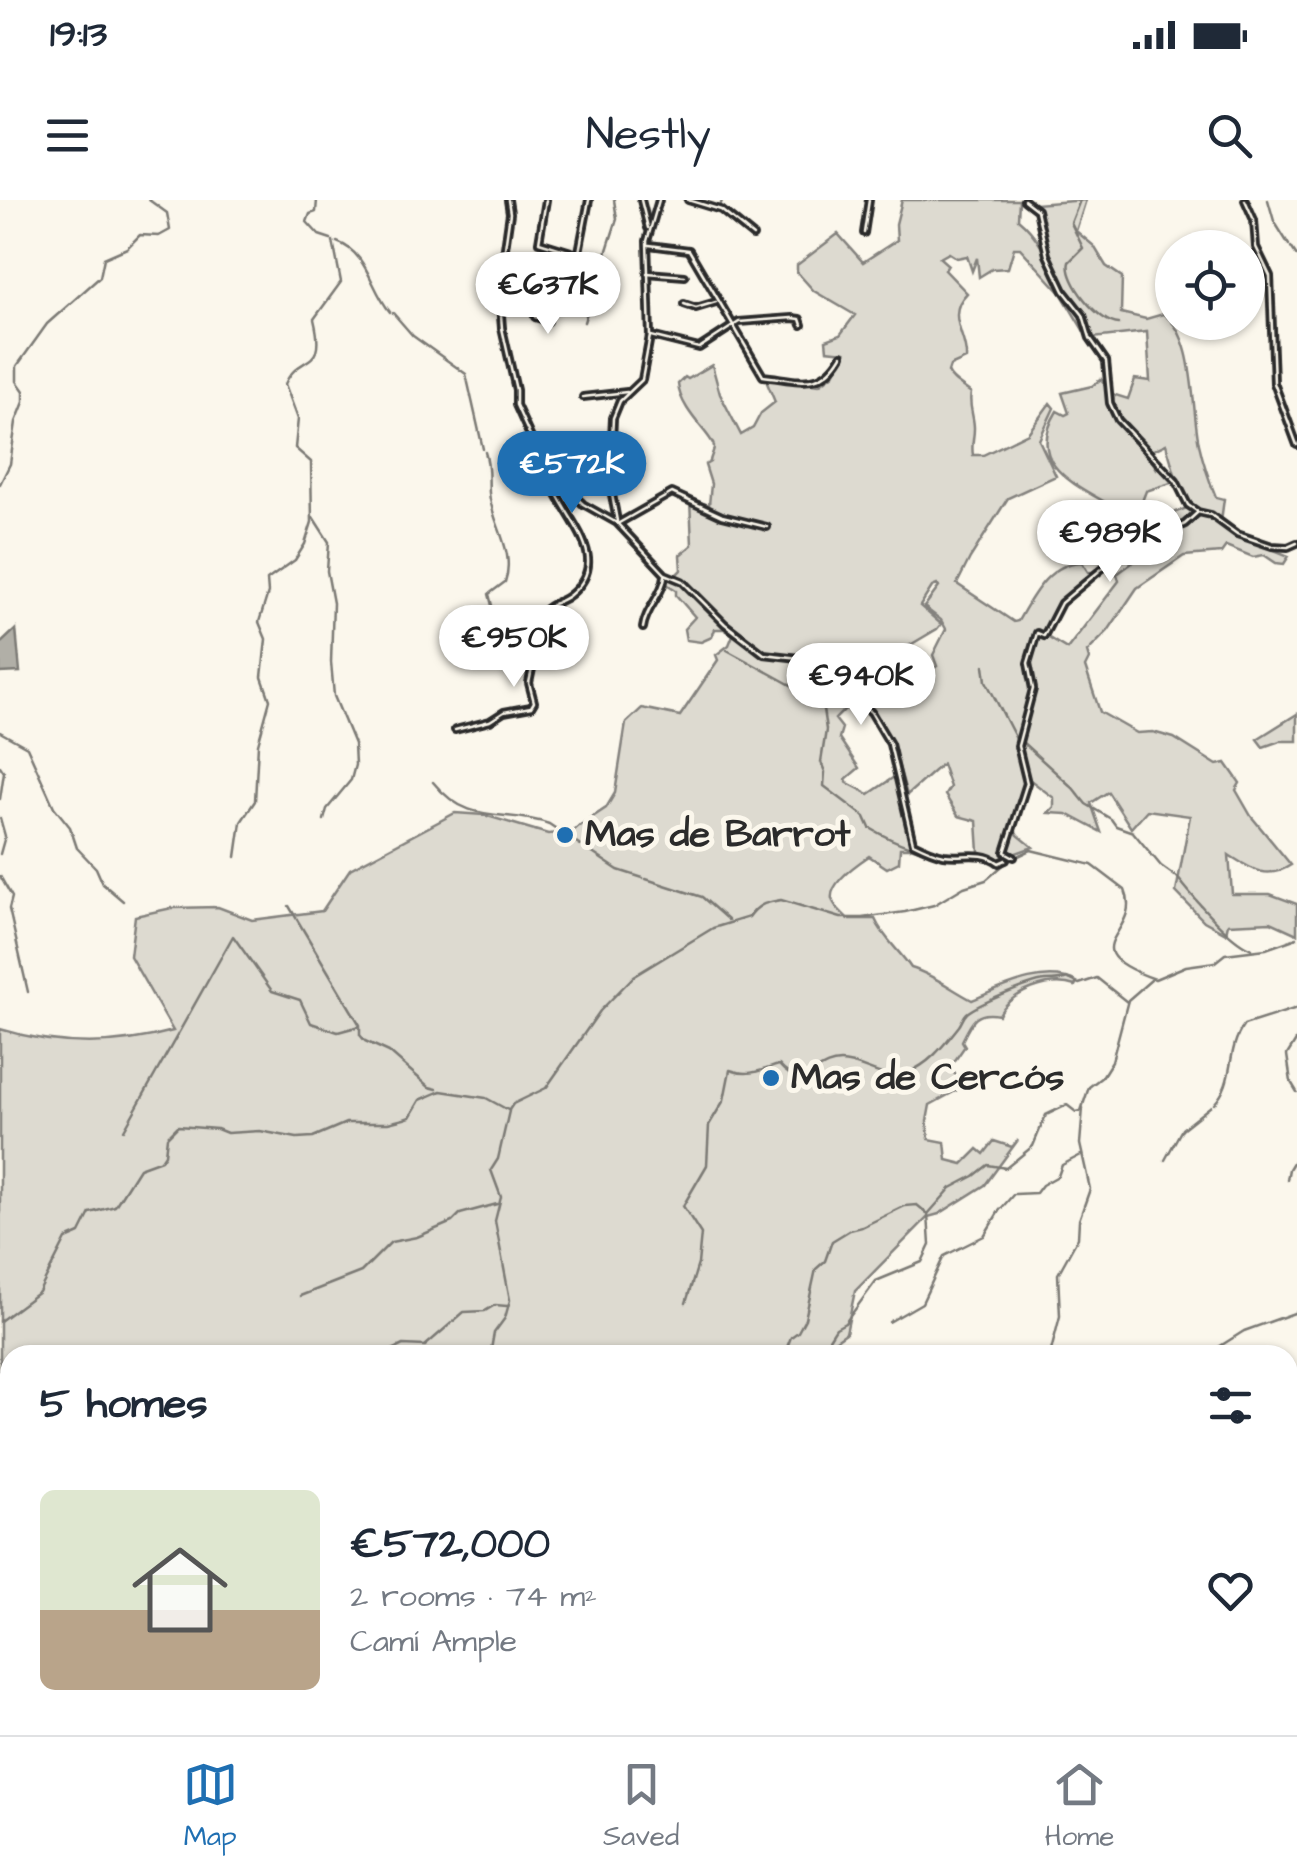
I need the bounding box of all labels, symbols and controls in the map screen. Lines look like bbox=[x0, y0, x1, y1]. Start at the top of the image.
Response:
text: 19:13 bbox=[50, 9, 107, 61]
text: Nestly bbox=[586, 104, 711, 166]
icon: menu bbox=[40, 108, 95, 163]
icon: search bbox=[1202, 108, 1257, 163]
map controls bbox=[1155, 230, 1265, 340]
button: locate bbox=[1155, 230, 1265, 340]
pin: €637K bbox=[478, 252, 618, 337]
text: €637K bbox=[498, 262, 598, 307]
pin: €572K bbox=[502, 431, 642, 516]
text: €572K bbox=[519, 441, 625, 486]
pin: €989K bbox=[1040, 500, 1180, 585]
text: €989K bbox=[1059, 510, 1161, 555]
pin: €950K bbox=[444, 605, 584, 690]
text: €950K bbox=[461, 615, 567, 660]
pin: €940K bbox=[791, 643, 931, 728]
text: €940K bbox=[809, 653, 914, 698]
place label: Mas de Barrot bbox=[585, 809, 851, 861]
marker: Mas de Barrot bbox=[554, 824, 576, 846]
place label: Mas de Cercós bbox=[791, 1052, 1064, 1104]
marker: Mas de Cercós bbox=[760, 1067, 782, 1089]
text: 5 homes bbox=[40, 1376, 207, 1434]
icon: filters bbox=[1203, 1378, 1258, 1433]
text: €572,000 bbox=[350, 1516, 550, 1574]
icon: home bbox=[120, 1530, 240, 1650]
icon: heart bbox=[1203, 1563, 1258, 1618]
text: 2 rooms · 74 m² bbox=[350, 1574, 597, 1619]
text: Camí Ample bbox=[350, 1619, 517, 1664]
tab: Map bbox=[183, 1757, 238, 1856]
tab: Saved bbox=[603, 1757, 679, 1856]
tab: Home bbox=[1045, 1757, 1114, 1856]

